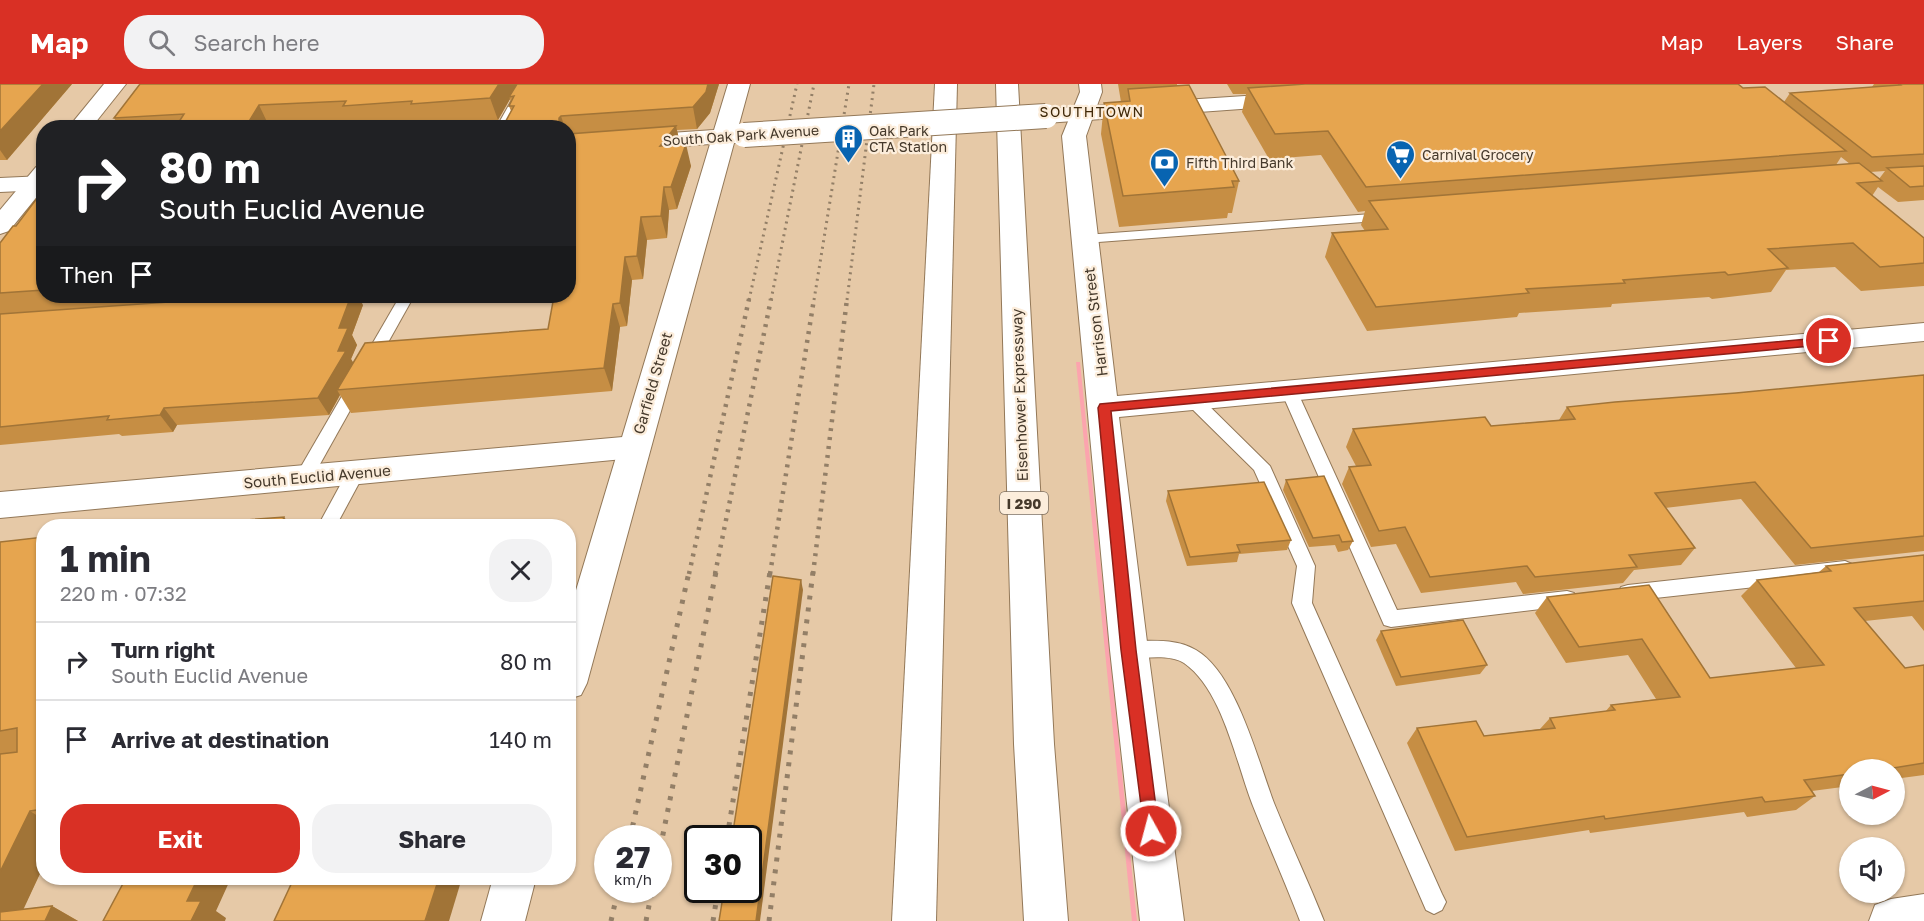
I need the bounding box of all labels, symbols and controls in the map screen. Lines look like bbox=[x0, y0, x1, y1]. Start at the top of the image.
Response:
search box bbox=[124, 15, 544, 69]
text: Map bbox=[30, 26, 88, 59]
icon: search bbox=[145, 26, 178, 59]
text: Search here bbox=[193, 29, 319, 56]
text: Map bbox=[1660, 29, 1703, 55]
text: Layers bbox=[1736, 29, 1803, 55]
text: Share bbox=[1836, 29, 1894, 55]
district label: SOUTHTOWN bbox=[1039, 103, 1145, 120]
street label: South Oak Park Avenue bbox=[662, 121, 820, 149]
building icon: Oak Park CTA Station bbox=[832, 122, 864, 164]
place label: Oak Park CTA Station bbox=[869, 122, 947, 155]
supermarket icon: Carnival Grocery bbox=[1385, 138, 1417, 180]
text: 80 m bbox=[159, 142, 260, 192]
icon: right bbox=[60, 144, 138, 222]
bank icon: Fifth Third Bank bbox=[1149, 146, 1181, 188]
place label: Carnival Grocery bbox=[1422, 146, 1534, 163]
place label: Fifth Third Bank bbox=[1186, 154, 1293, 171]
text: South Euclid Avenue bbox=[159, 193, 425, 225]
icon: arrive bbox=[125, 258, 158, 291]
text: Then bbox=[60, 261, 113, 288]
street label: Harrison Street bbox=[1079, 266, 1111, 378]
street label: Eisenhower Expressway bbox=[1007, 308, 1031, 482]
pin bbox=[1803, 315, 1854, 366]
icon: arrive bbox=[1812, 324, 1845, 357]
street label: Garfield Street bbox=[629, 330, 675, 436]
street label: South Euclid Avenue bbox=[243, 461, 392, 491]
road number: I 290 bbox=[1000, 492, 1048, 514]
text: 1 min bbox=[60, 537, 151, 580]
button: close bbox=[489, 539, 552, 602]
text: 220 m · 07:32 bbox=[60, 581, 187, 605]
text: Turn right bbox=[111, 636, 215, 663]
icon: right bbox=[60, 645, 93, 678]
text: 80 m bbox=[500, 648, 552, 675]
text: South Euclid Avenue bbox=[111, 663, 308, 687]
icon: arrive bbox=[60, 723, 93, 756]
text: Arrive at destination bbox=[111, 726, 329, 753]
text: 140 m bbox=[489, 726, 552, 753]
north arrow bbox=[1839, 759, 1905, 825]
map controls bbox=[1839, 759, 1905, 903]
position arrow bbox=[1119, 799, 1183, 863]
button: Exit bbox=[60, 804, 300, 873]
button: Share bbox=[312, 804, 552, 873]
speed limit sign: 30 bbox=[684, 825, 762, 903]
button: sound bbox=[1839, 837, 1905, 903]
text: 27 bbox=[616, 839, 650, 875]
text: km/h bbox=[614, 870, 652, 888]

